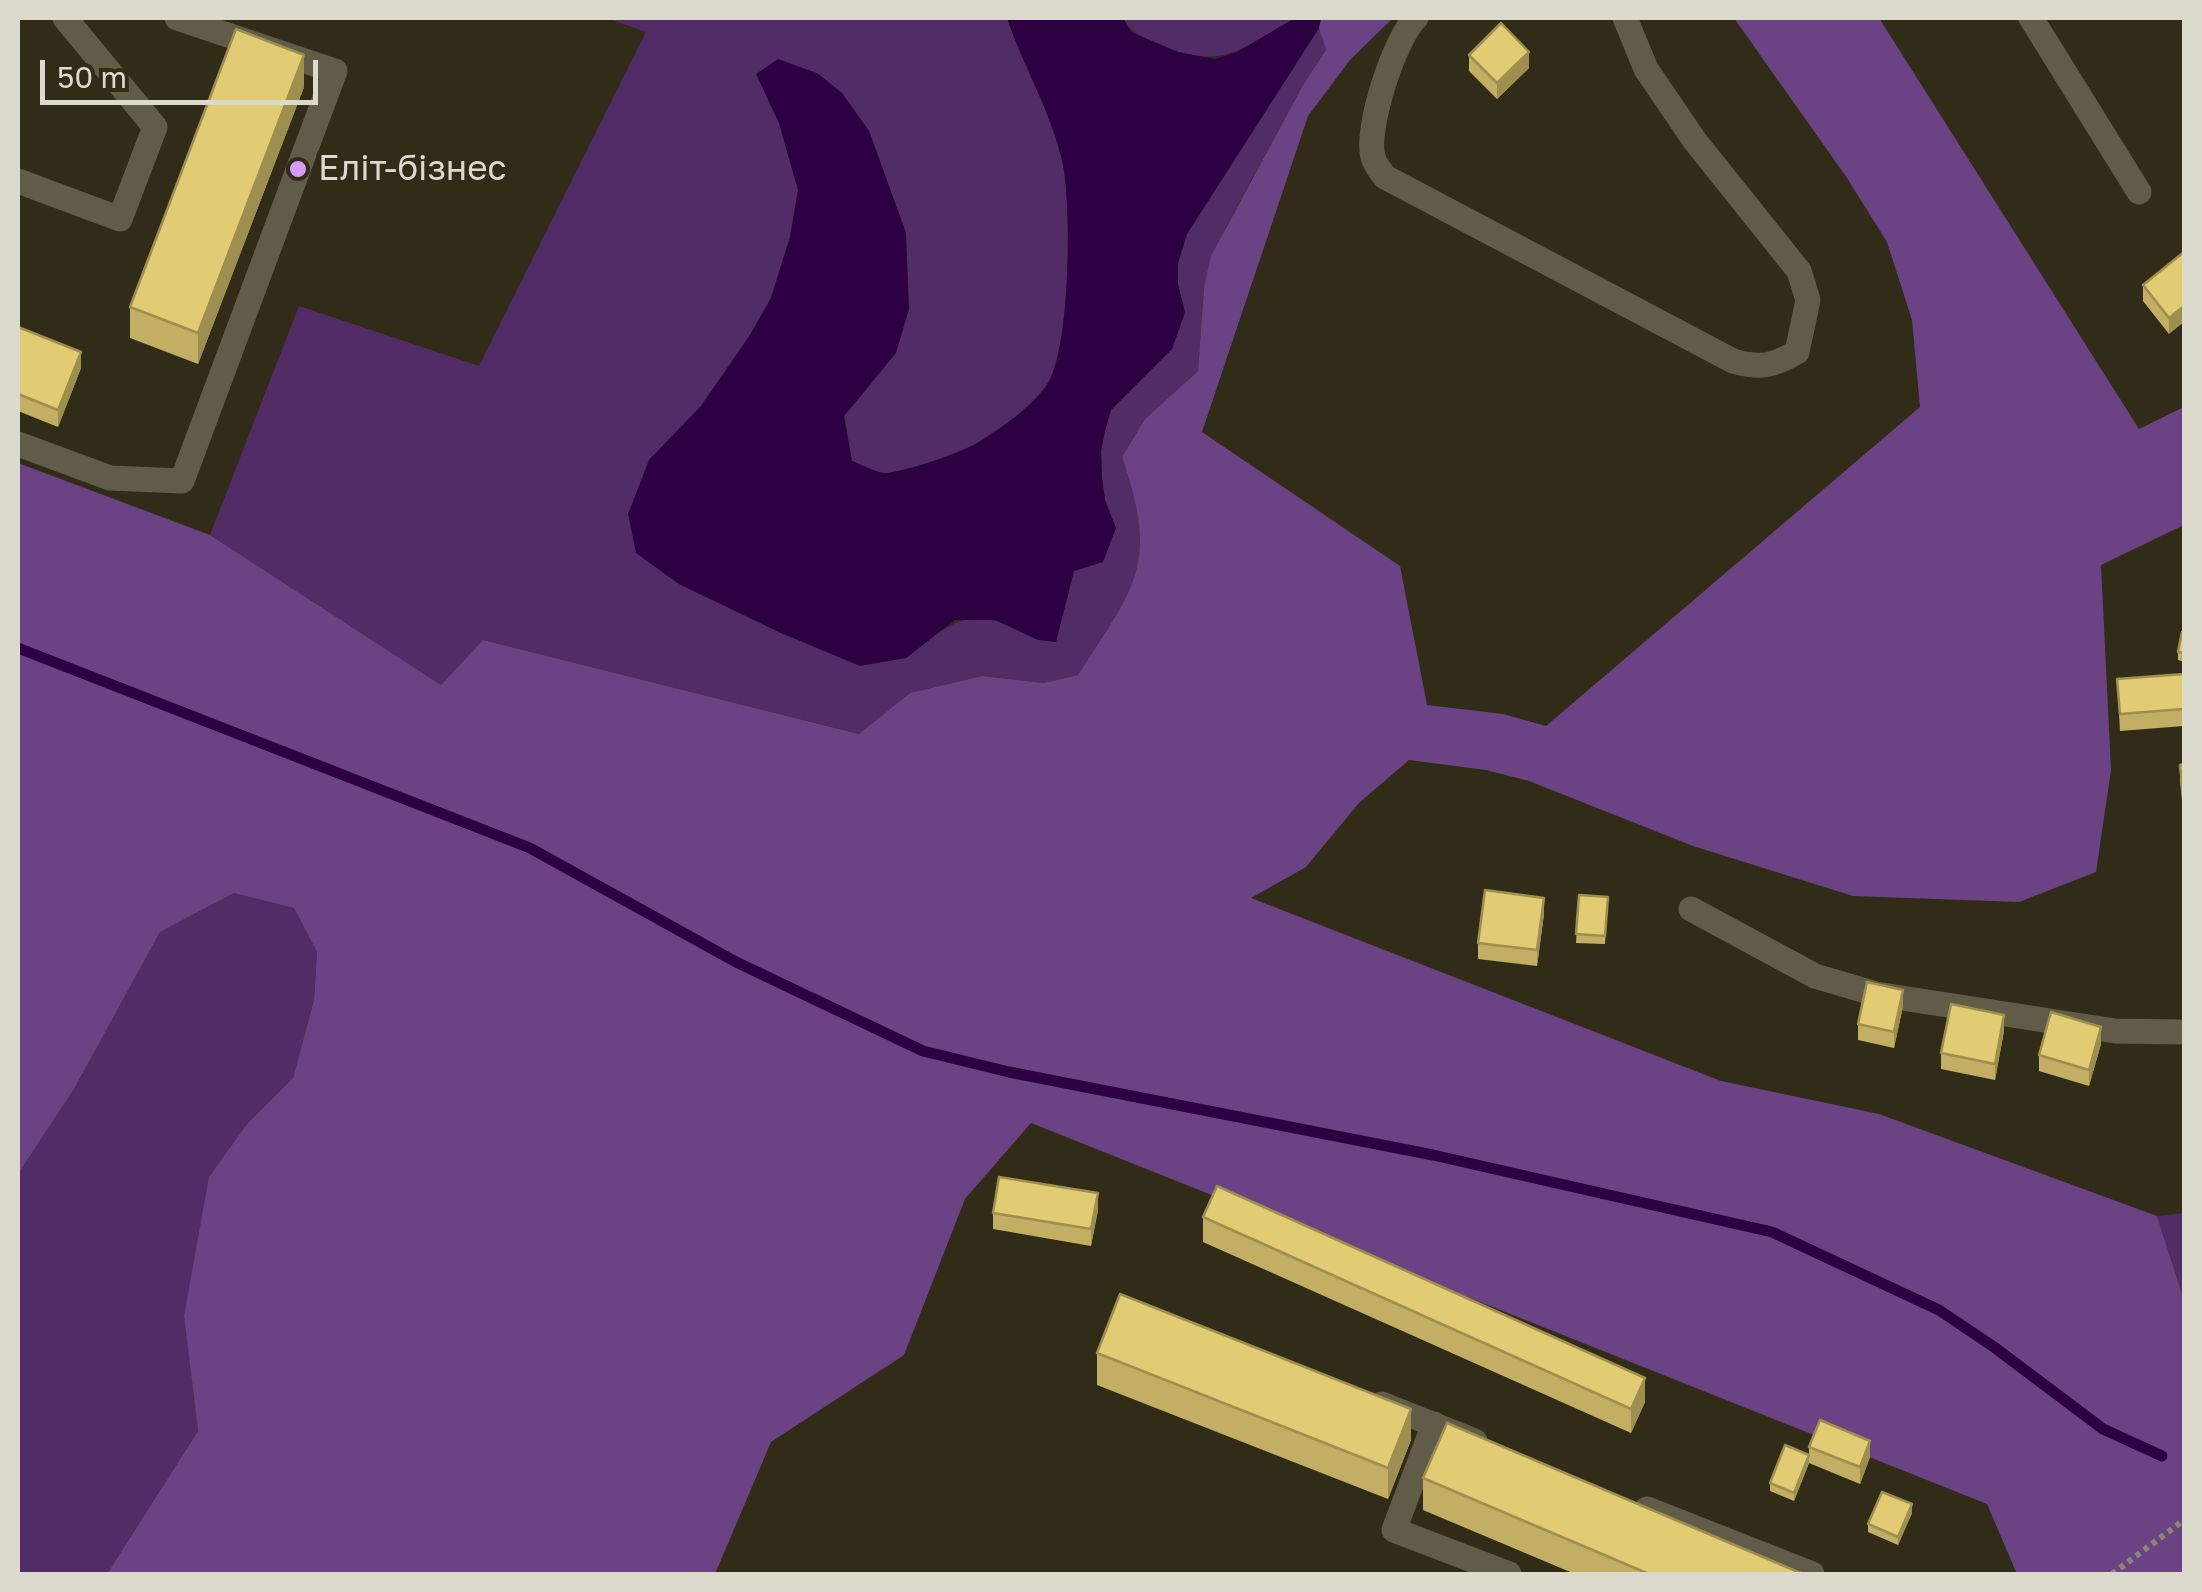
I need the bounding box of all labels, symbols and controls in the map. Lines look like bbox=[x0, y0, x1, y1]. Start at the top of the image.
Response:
scale bar bbox=[45, 40, 322, 102]
text: 50 m bbox=[57, 59, 127, 95]
place label: Еліт-бізнес bbox=[318, 148, 507, 190]
marker: Еліт-бізнес bbox=[287, 158, 309, 180]

